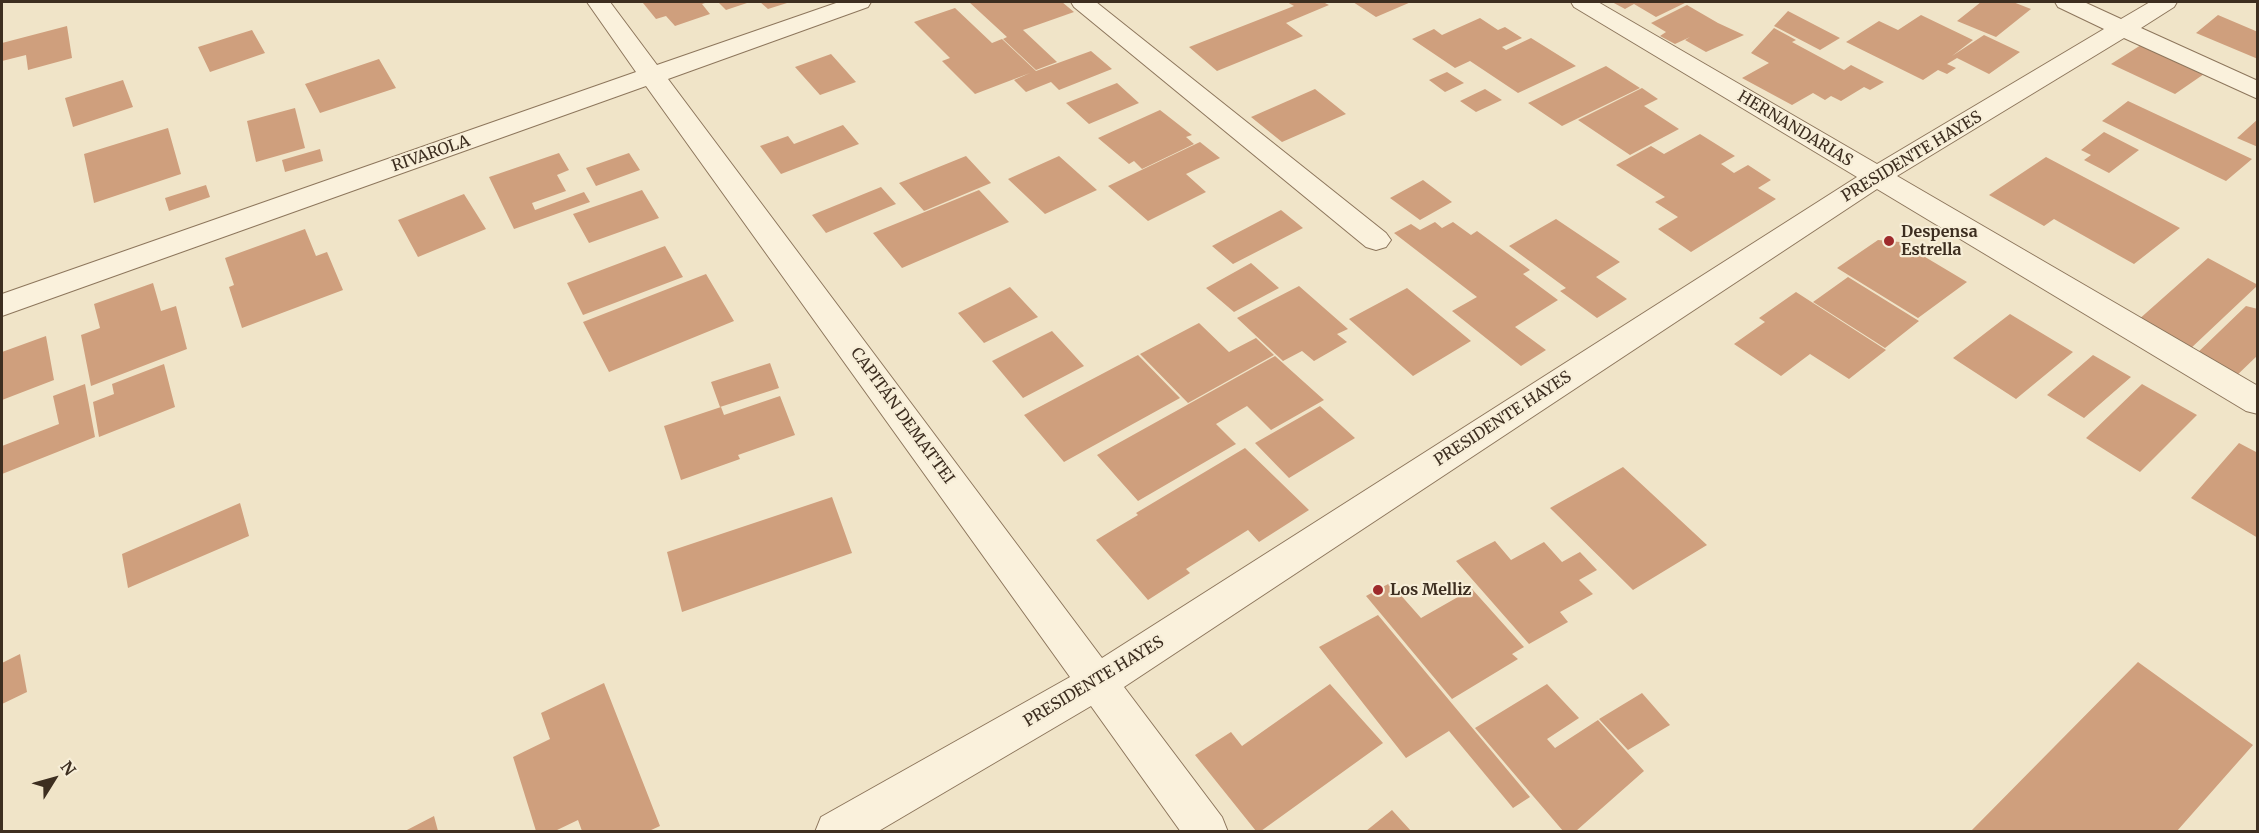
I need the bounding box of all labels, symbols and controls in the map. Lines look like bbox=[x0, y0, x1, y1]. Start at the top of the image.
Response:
street label: HERNANDARIAS bbox=[1734, 87, 1856, 171]
street label: PRESIDENTE HAYES bbox=[1839, 108, 1985, 206]
street label: RIVAROLA bbox=[389, 132, 473, 176]
place label: Despensa Estrella bbox=[1901, 222, 1978, 260]
marker: Despensa Estrella bbox=[1882, 234, 1896, 248]
street label: CAPITÁN DEMATTEI bbox=[846, 344, 958, 488]
street label: PRESIDENTE HAYES bbox=[1431, 367, 1575, 471]
place label: Los Melliz bbox=[1390, 580, 1471, 600]
marker: Los Melliz bbox=[1371, 583, 1385, 597]
street label: PRESIDENTE HAYES bbox=[1021, 633, 1167, 731]
north arrow bbox=[24, 749, 84, 809]
text: N bbox=[57, 757, 80, 779]

